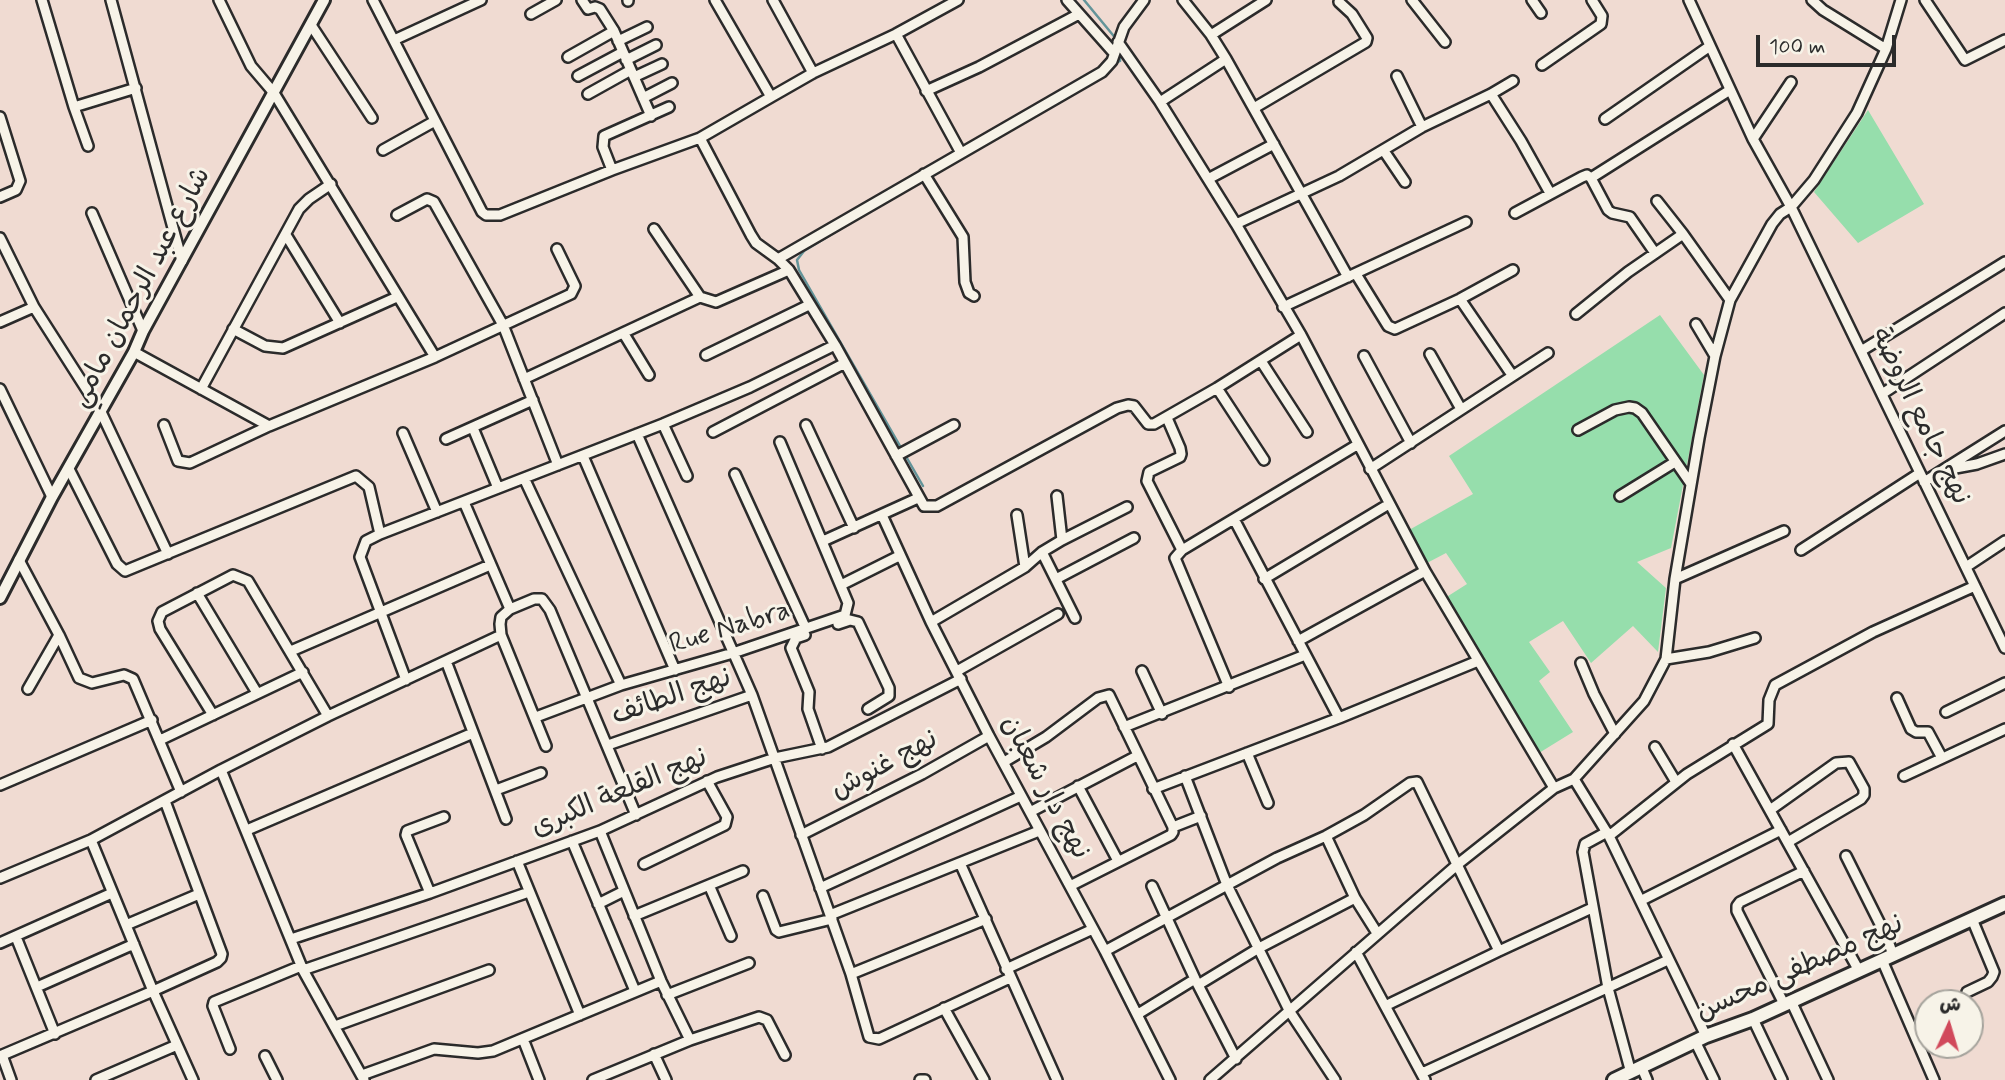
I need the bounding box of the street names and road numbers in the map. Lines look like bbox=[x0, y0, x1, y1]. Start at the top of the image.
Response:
street label: شارع عبد الرحمان مامي bbox=[64, 162, 220, 414]
street label: نهج جامع الروضة bbox=[1862, 323, 1976, 511]
street label: Rue Nabra bbox=[665, 595, 795, 663]
street label: نهج الطائف bbox=[608, 662, 736, 734]
street label: نهج دار شعبان bbox=[992, 710, 1096, 866]
street label: نهج غنوش bbox=[826, 724, 944, 808]
street label: نهج القلعة الكبرى bbox=[527, 742, 713, 846]
street label: نهج مصطفى محسن bbox=[1691, 908, 1909, 1030]

